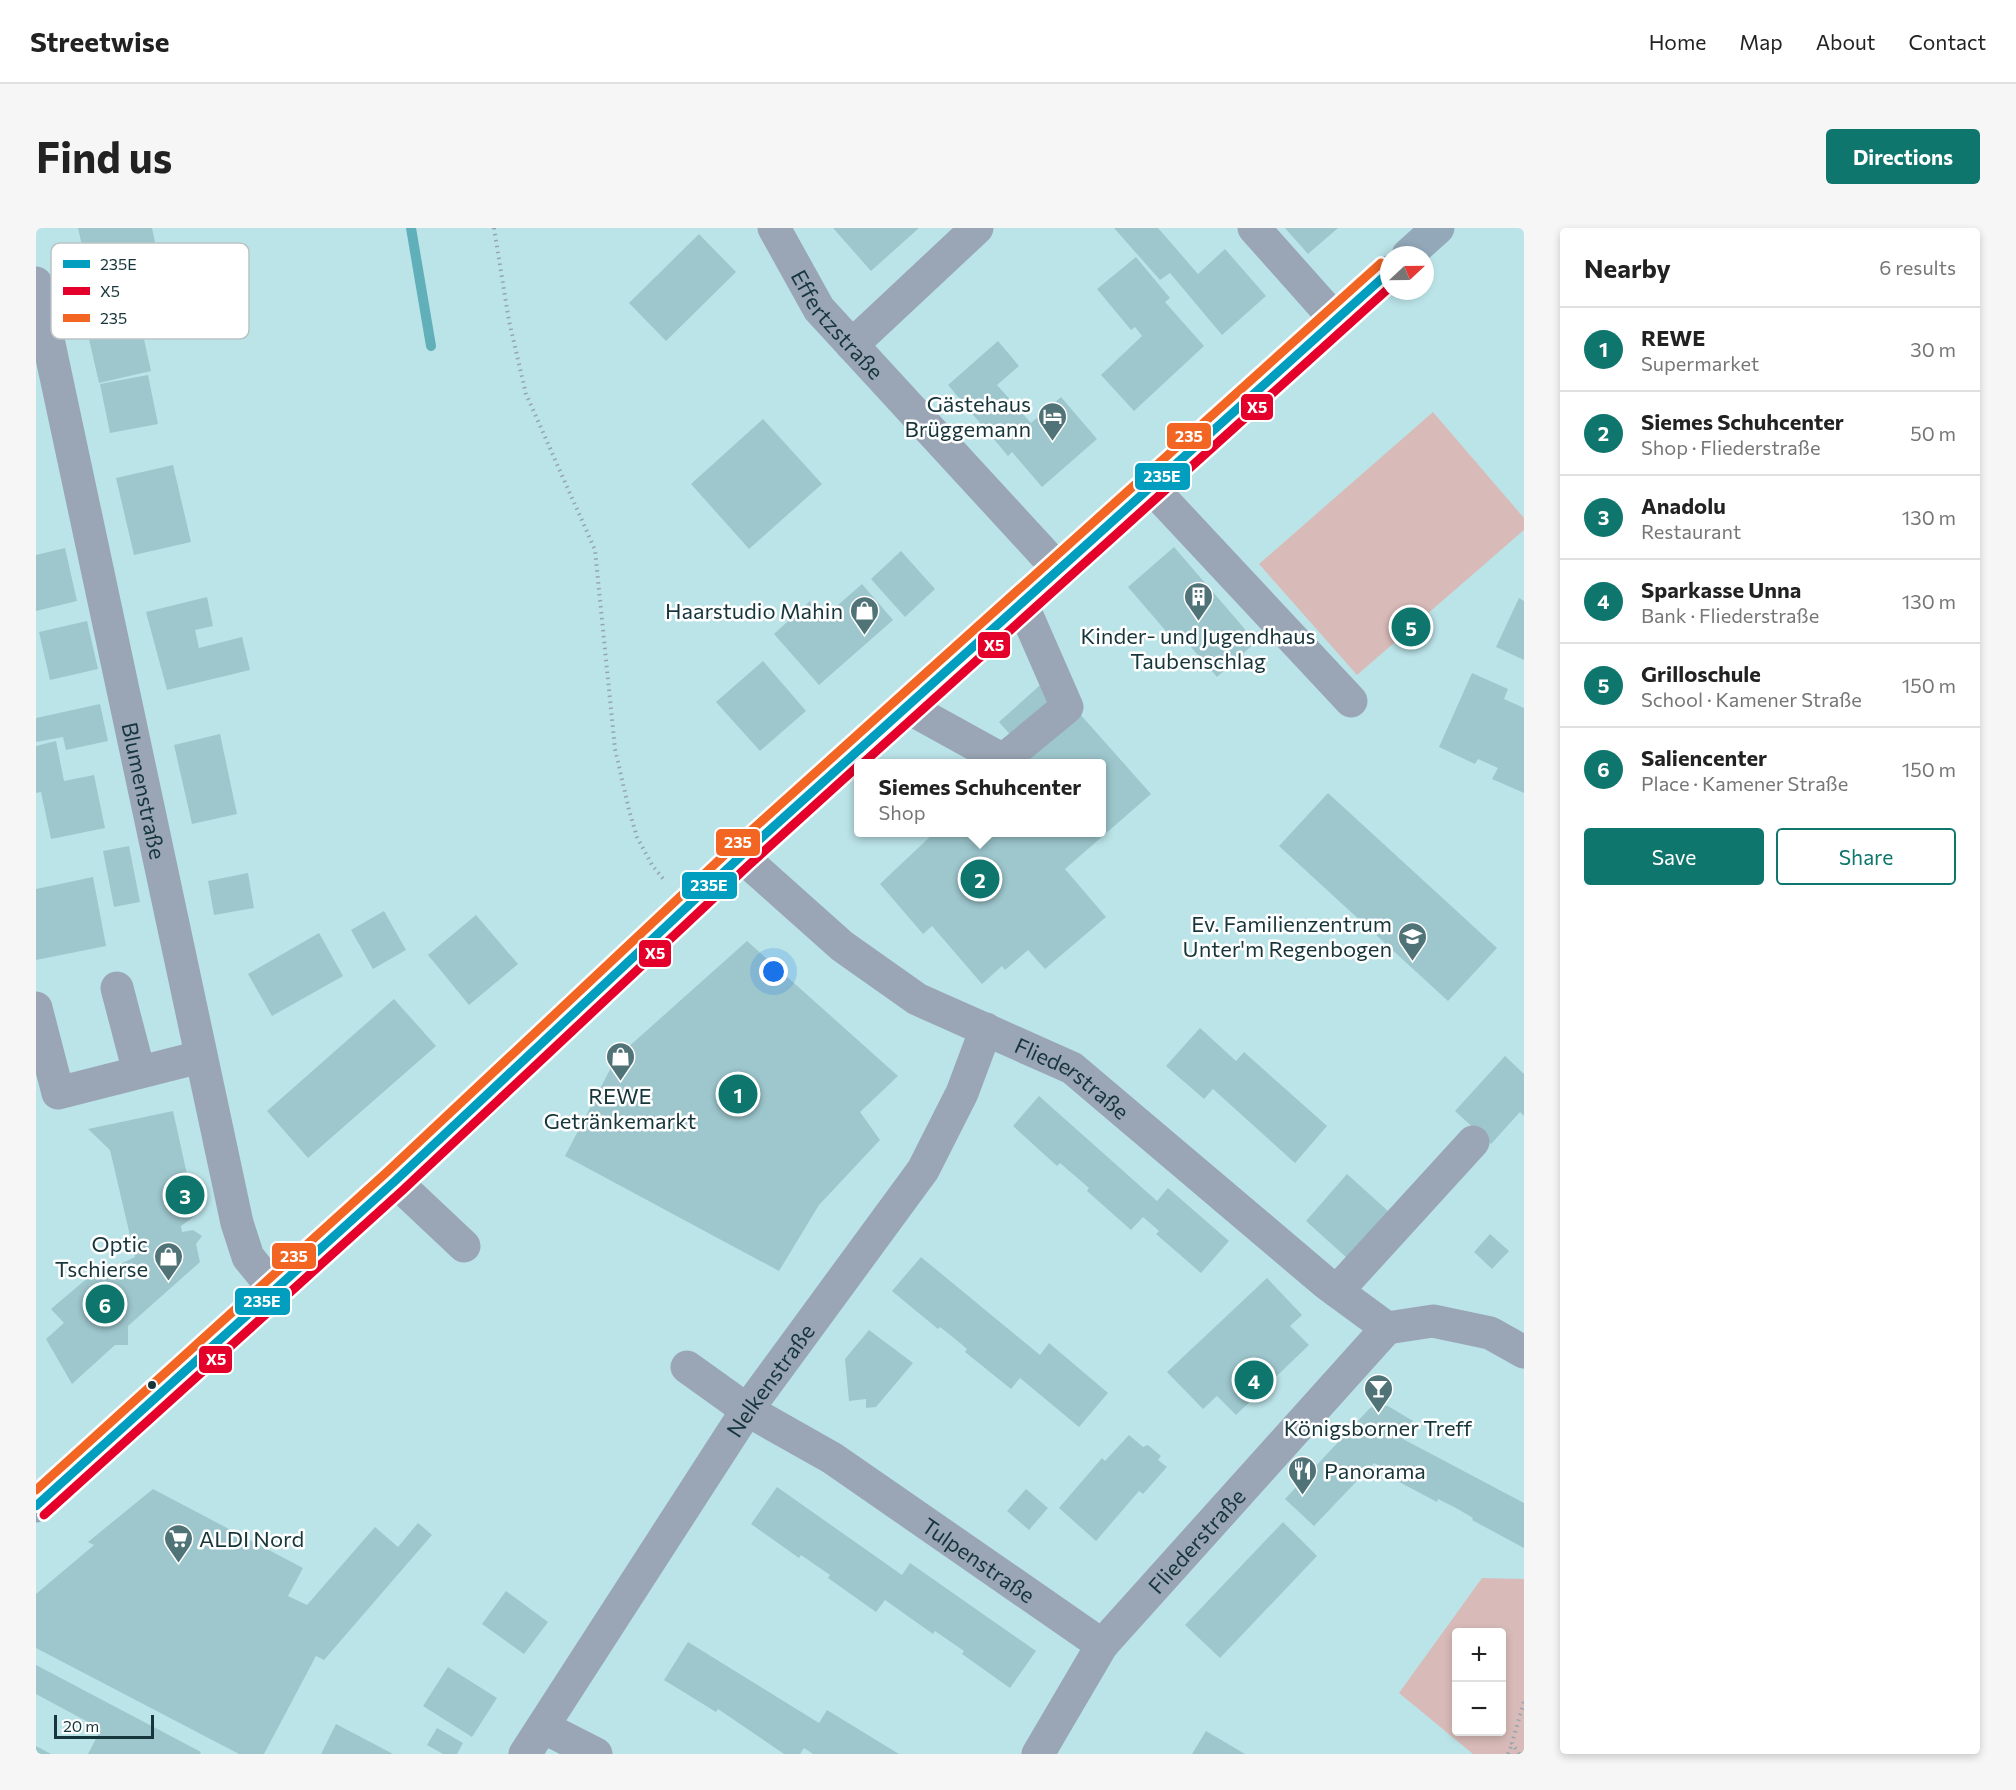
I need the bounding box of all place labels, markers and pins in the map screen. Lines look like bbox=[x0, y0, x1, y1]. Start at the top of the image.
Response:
place label: Gästehaus Brüggemann bbox=[905, 390, 1031, 442]
hotel icon: Gästehaus Brüggemann bbox=[1036, 400, 1068, 442]
building icon: Kinder- und Jugendhaus Taubenschlag bbox=[1182, 580, 1214, 622]
shop icon: Haarstudio Mahin bbox=[848, 594, 880, 636]
place label: Haarstudio Mahin bbox=[665, 597, 843, 624]
pin: 5 bbox=[1392, 604, 1430, 650]
place label: Kinder- und Jugendhaus Taubenschlag bbox=[1080, 622, 1316, 674]
pin: 2 bbox=[960, 856, 1000, 902]
place label: Ev. Familienzentrum Unter'm Regenbogen bbox=[1183, 910, 1392, 962]
school or university icon: Ev. Familienzentrum Unter'm Regenbogen bbox=[1397, 920, 1429, 962]
shop icon: REWE Getränkemarkt bbox=[604, 1040, 636, 1082]
pin: 1 bbox=[718, 1072, 758, 1116]
place label: REWE Getränkemarkt bbox=[544, 1082, 696, 1134]
pin: 3 bbox=[166, 1172, 204, 1218]
place label: Optic Tschierse bbox=[55, 1230, 148, 1282]
shop icon: Optic Tschierse bbox=[153, 1240, 185, 1282]
pin: 6 bbox=[86, 1282, 124, 1326]
pin: 4 bbox=[1234, 1358, 1274, 1402]
bar icon: Königsborner Treff bbox=[1362, 1372, 1394, 1414]
unlabelled marker bbox=[146, 1379, 158, 1391]
place label: Königsborner Treff bbox=[1284, 1414, 1472, 1441]
restaurant icon: Panorama bbox=[1287, 1454, 1319, 1496]
place label: Panorama bbox=[1324, 1457, 1426, 1484]
supermarket icon: ALDI Nord bbox=[162, 1522, 194, 1564]
place label: ALDI Nord bbox=[199, 1525, 304, 1552]

